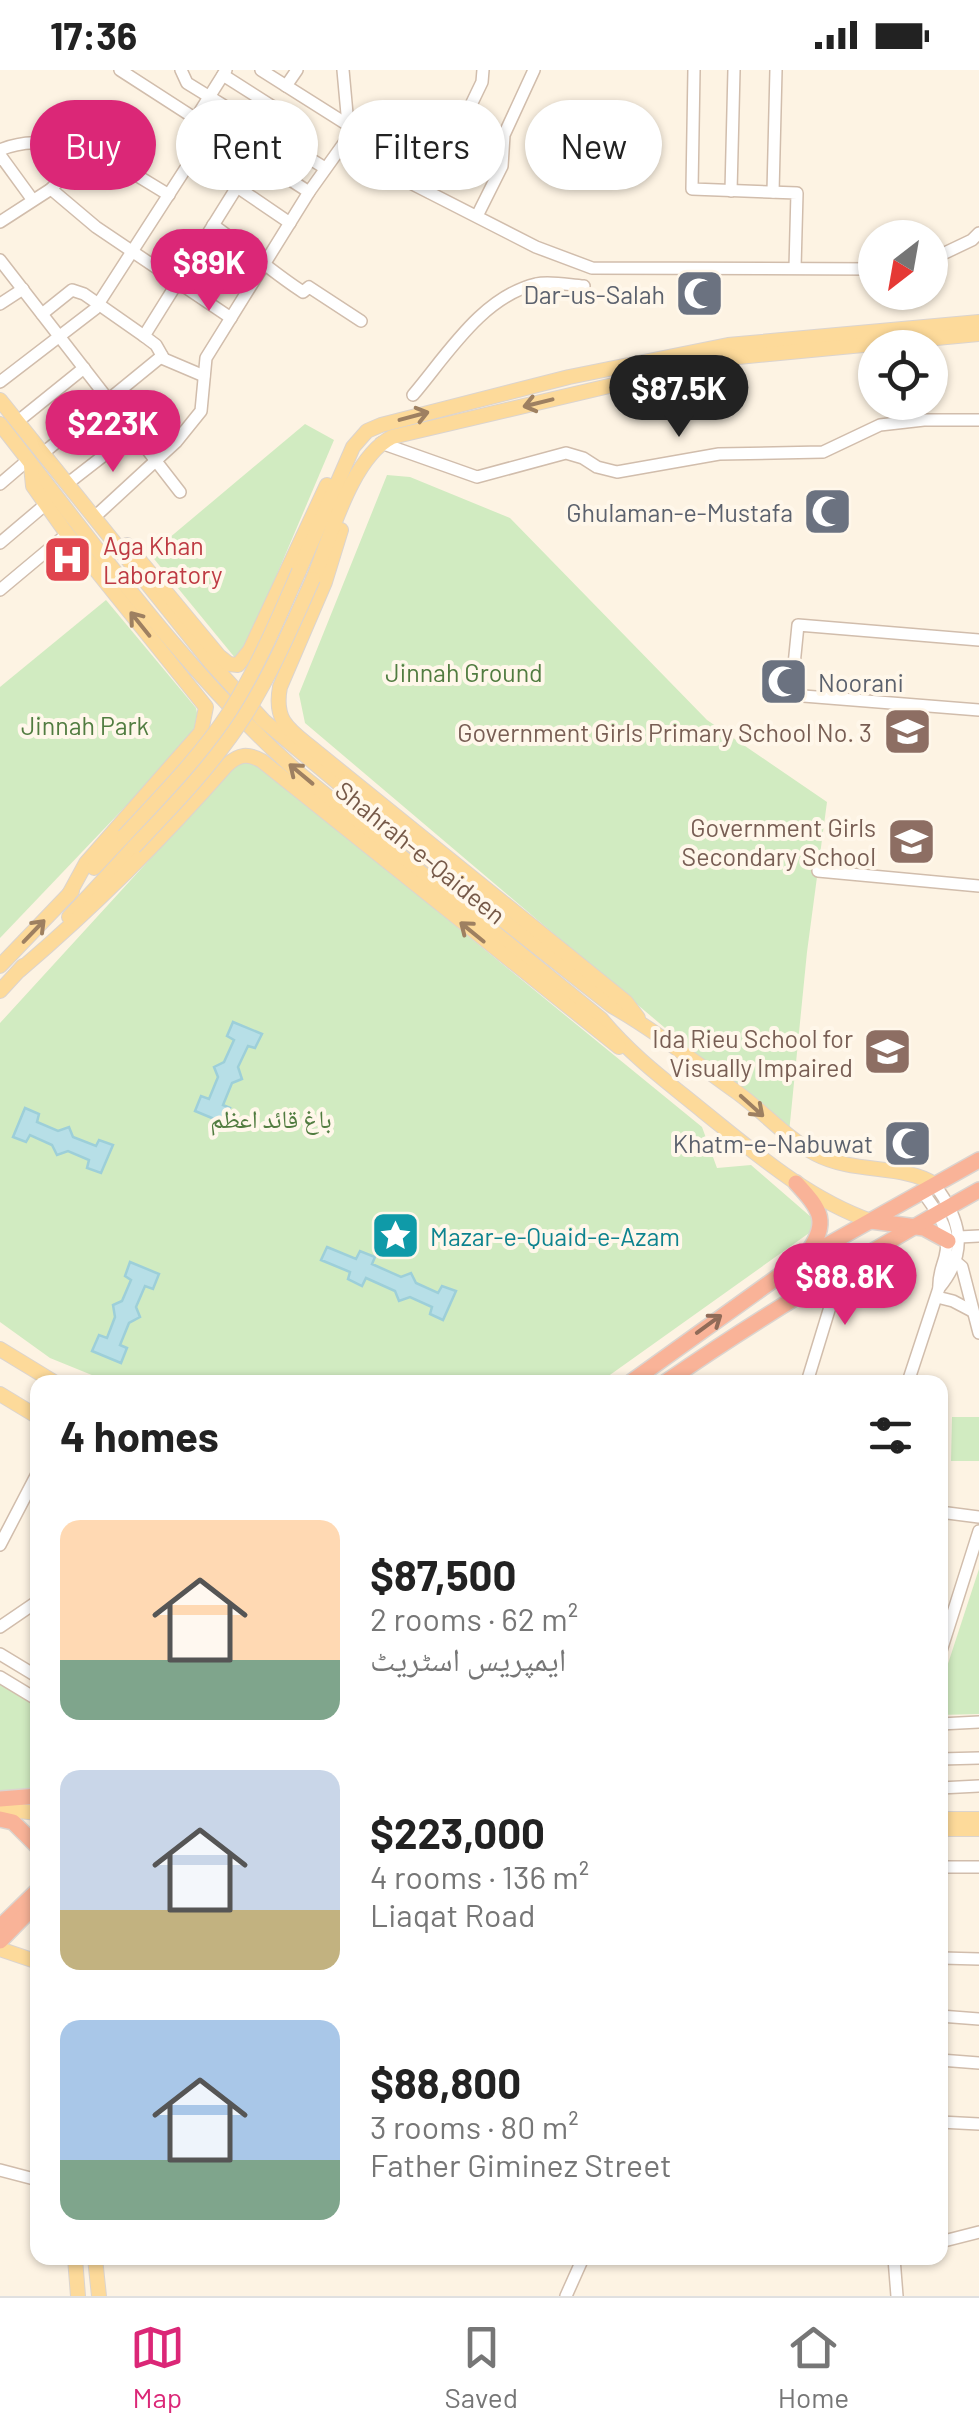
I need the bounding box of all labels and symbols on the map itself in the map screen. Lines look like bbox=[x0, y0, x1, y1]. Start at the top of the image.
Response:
north arrow bbox=[858, 220, 948, 310]
pin: $89K bbox=[150, 229, 268, 314]
mosque icon: Dar-us-Salah bbox=[674, 268, 726, 320]
place label: Dar-us-Salah bbox=[523, 279, 665, 309]
pin: $87.5K bbox=[598, 355, 760, 440]
pin: $223K bbox=[43, 390, 183, 475]
one-way arrow bbox=[523, 394, 554, 413]
one-way arrow bbox=[398, 406, 429, 425]
mosque icon: Ghulaman-e-Mustafa bbox=[802, 486, 854, 538]
place label: Ghulaman-e-Mustafa bbox=[566, 497, 793, 527]
place label: Aga Khan Laboratory bbox=[103, 530, 222, 589]
hospital icon: Aga Khan Laboratory bbox=[42, 533, 94, 585]
one-way arrow bbox=[129, 612, 151, 638]
mosque icon: Noorani bbox=[757, 656, 809, 708]
park label: Jinnah Ground bbox=[385, 657, 543, 687]
place label: Noorani bbox=[818, 667, 904, 697]
school or university icon: Government Girls Primary School No. 3 bbox=[881, 706, 933, 758]
park label: Jinnah Park bbox=[21, 710, 149, 740]
place label: Government Girls Primary School No. 3 bbox=[457, 717, 872, 747]
one-way arrow bbox=[288, 763, 314, 785]
street label: Shahrah-e-Qaideen bbox=[330, 774, 512, 930]
place label: Government Girls Secondary School bbox=[682, 812, 876, 871]
school or university icon: Government Girls Secondary School bbox=[885, 815, 937, 867]
one-way arrow bbox=[22, 920, 46, 944]
one-way arrow bbox=[460, 921, 486, 943]
place label: Ida Rieu School for Visually Impaired bbox=[652, 1023, 853, 1082]
school or university icon: Ida Rieu School for Visually Impaired bbox=[862, 1026, 914, 1078]
one-way arrow bbox=[739, 1094, 764, 1117]
park label: باغ قائد اعظم bbox=[210, 1103, 332, 1136]
mosque icon: Khatm-e-Nabuwat bbox=[882, 1117, 934, 1169]
place label: Khatm-e-Nabuwat bbox=[673, 1128, 873, 1158]
place icon: Mazar-e-Quaid-e-Azam bbox=[369, 1210, 421, 1262]
place label: Mazar-e-Quaid-e-Azam bbox=[430, 1221, 680, 1251]
pin: $88.8K bbox=[764, 1243, 926, 1328]
one-way arrow bbox=[695, 1314, 722, 1335]

